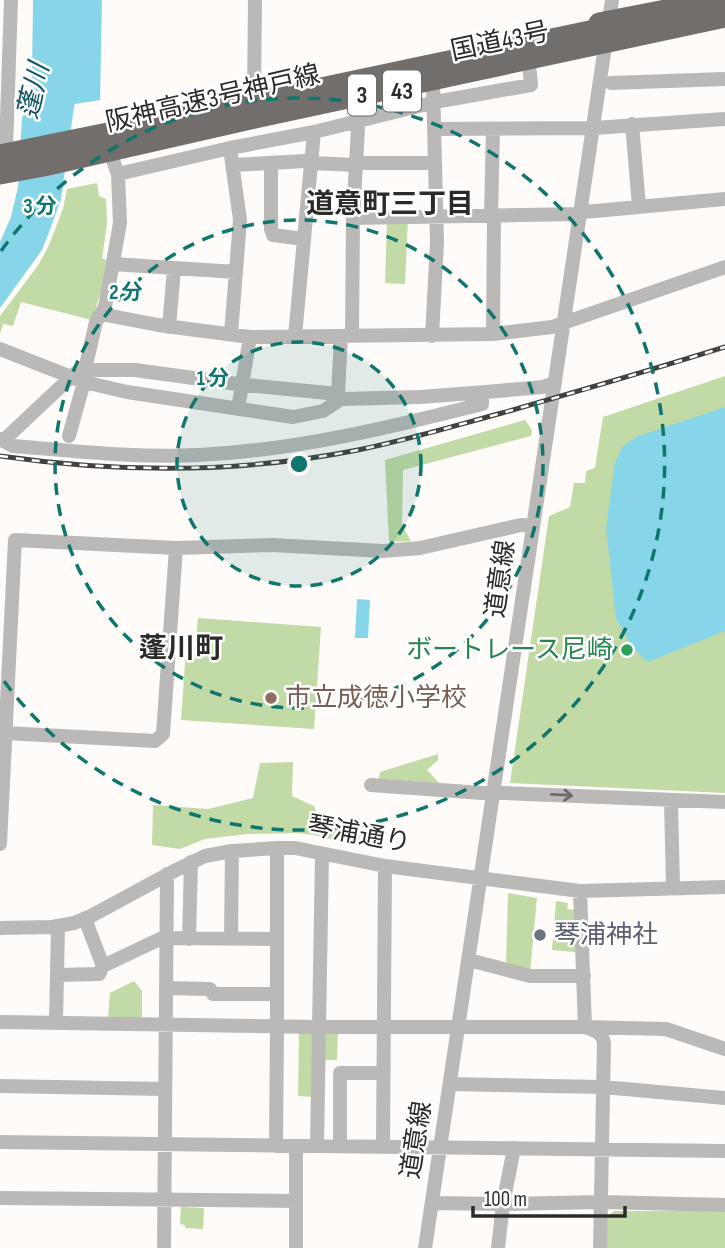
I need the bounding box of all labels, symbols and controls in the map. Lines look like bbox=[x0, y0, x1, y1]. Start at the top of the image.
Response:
street label: 国道43号 bbox=[448, 16, 552, 68]
water label: 蓬川 bbox=[12, 57, 57, 122]
street label: 阪神高速3号神戸線 bbox=[103, 59, 323, 139]
road number: 43 bbox=[383, 70, 421, 112]
road number: 3 bbox=[348, 74, 376, 116]
district label: 道意町三丁目 bbox=[306, 188, 474, 221]
text: 3 分 bbox=[23, 194, 57, 219]
text: 2 分 bbox=[109, 280, 143, 305]
text: 1 分 bbox=[197, 366, 229, 391]
centre of rings bbox=[287, 452, 311, 476]
street label: 道意線 bbox=[480, 538, 522, 620]
district label: 蓬川町 bbox=[139, 632, 223, 665]
place label: ボートレース尼崎 bbox=[406, 635, 613, 666]
marker: ボートレース尼崎 bbox=[619, 642, 635, 658]
place label: 市立成徳小学校 bbox=[285, 683, 467, 714]
marker: 市立成徳小学校 bbox=[263, 690, 279, 706]
one-way arrow bbox=[550, 789, 573, 802]
street label: 琴浦通り bbox=[305, 811, 413, 859]
place label: 琴浦神社 bbox=[554, 920, 658, 951]
marker: 琴浦神社 bbox=[532, 927, 548, 943]
street label: 道意線 bbox=[396, 1099, 438, 1181]
scale bar bbox=[473, 1174, 625, 1218]
text: 100 m bbox=[484, 1187, 527, 1212]

